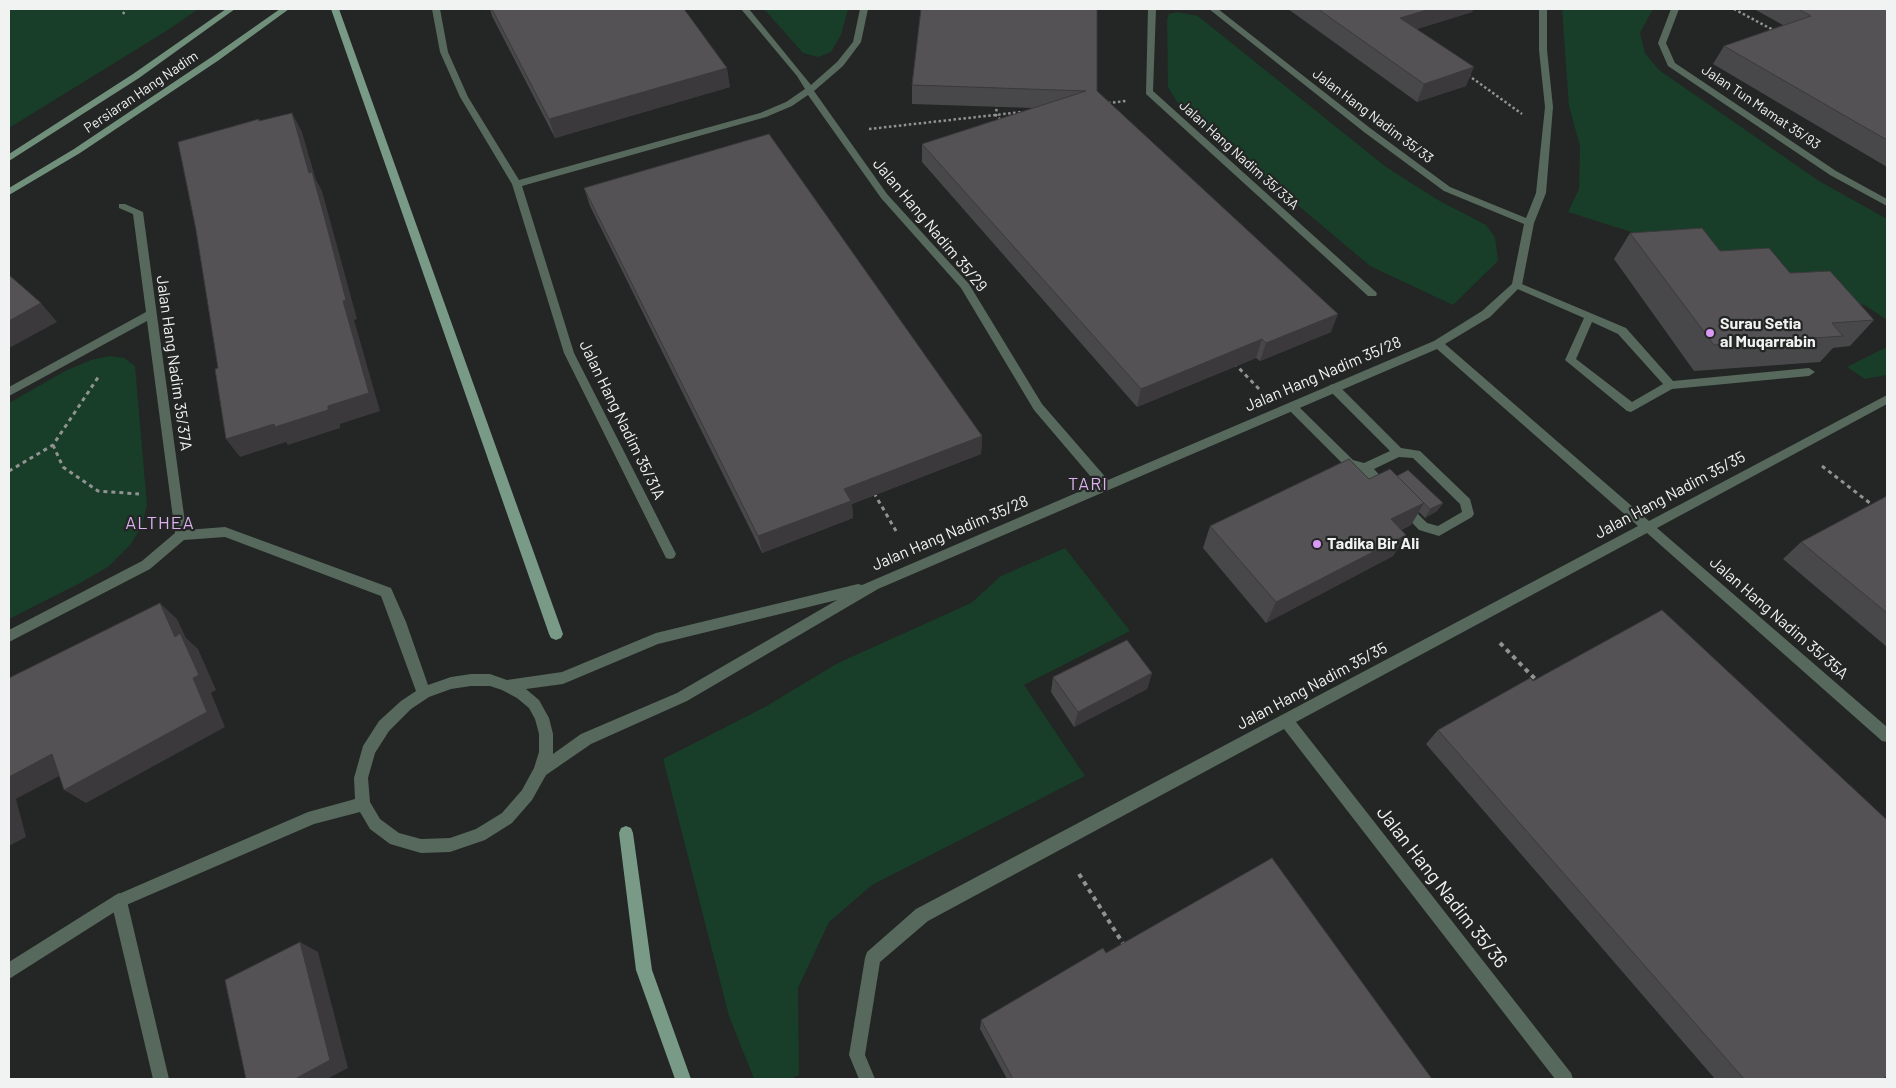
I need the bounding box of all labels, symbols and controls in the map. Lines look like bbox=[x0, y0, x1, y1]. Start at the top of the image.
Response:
street label: Persiaran Hang Nadim bbox=[81, 48, 201, 136]
street label: Jalan Tun Mamat 35/93 bbox=[1699, 61, 1823, 153]
street label: Jalan Hang Nadim 35/33 bbox=[1309, 65, 1437, 167]
street label: Jalan Hang Nadim 35/33A bbox=[1176, 97, 1302, 213]
street label: Jalan Hang Nadim 35/29 bbox=[869, 154, 991, 296]
street label: Jalan Hang Nadim 35/37A bbox=[152, 274, 196, 452]
place label: Surau Setia al Muqarrabin bbox=[1720, 314, 1816, 352]
marker: Surau Setia al Muqarrabin bbox=[1704, 327, 1716, 339]
street label: Jalan Hang Nadim 35/28 bbox=[1242, 332, 1404, 416]
street label: Jalan Hang Nadim 35/31A bbox=[575, 337, 669, 503]
street label: Jalan Hang Nadim 35/35 bbox=[1591, 447, 1749, 543]
district label: TARI bbox=[1068, 473, 1108, 495]
street label: Jalan Hang Nadim 35/28 bbox=[869, 491, 1031, 575]
district label: ALTHEA bbox=[125, 512, 195, 534]
place label: Tadika Bir Ali bbox=[1327, 534, 1419, 554]
marker: Tadika Bir Ali bbox=[1311, 538, 1323, 550]
street label: Jalan Hang Nadim 35/35A bbox=[1706, 553, 1852, 683]
street label: Jalan Hang Nadim 35/35 bbox=[1233, 638, 1391, 734]
street label: Jalan Hang Nadim 35/36 bbox=[1372, 802, 1512, 972]

